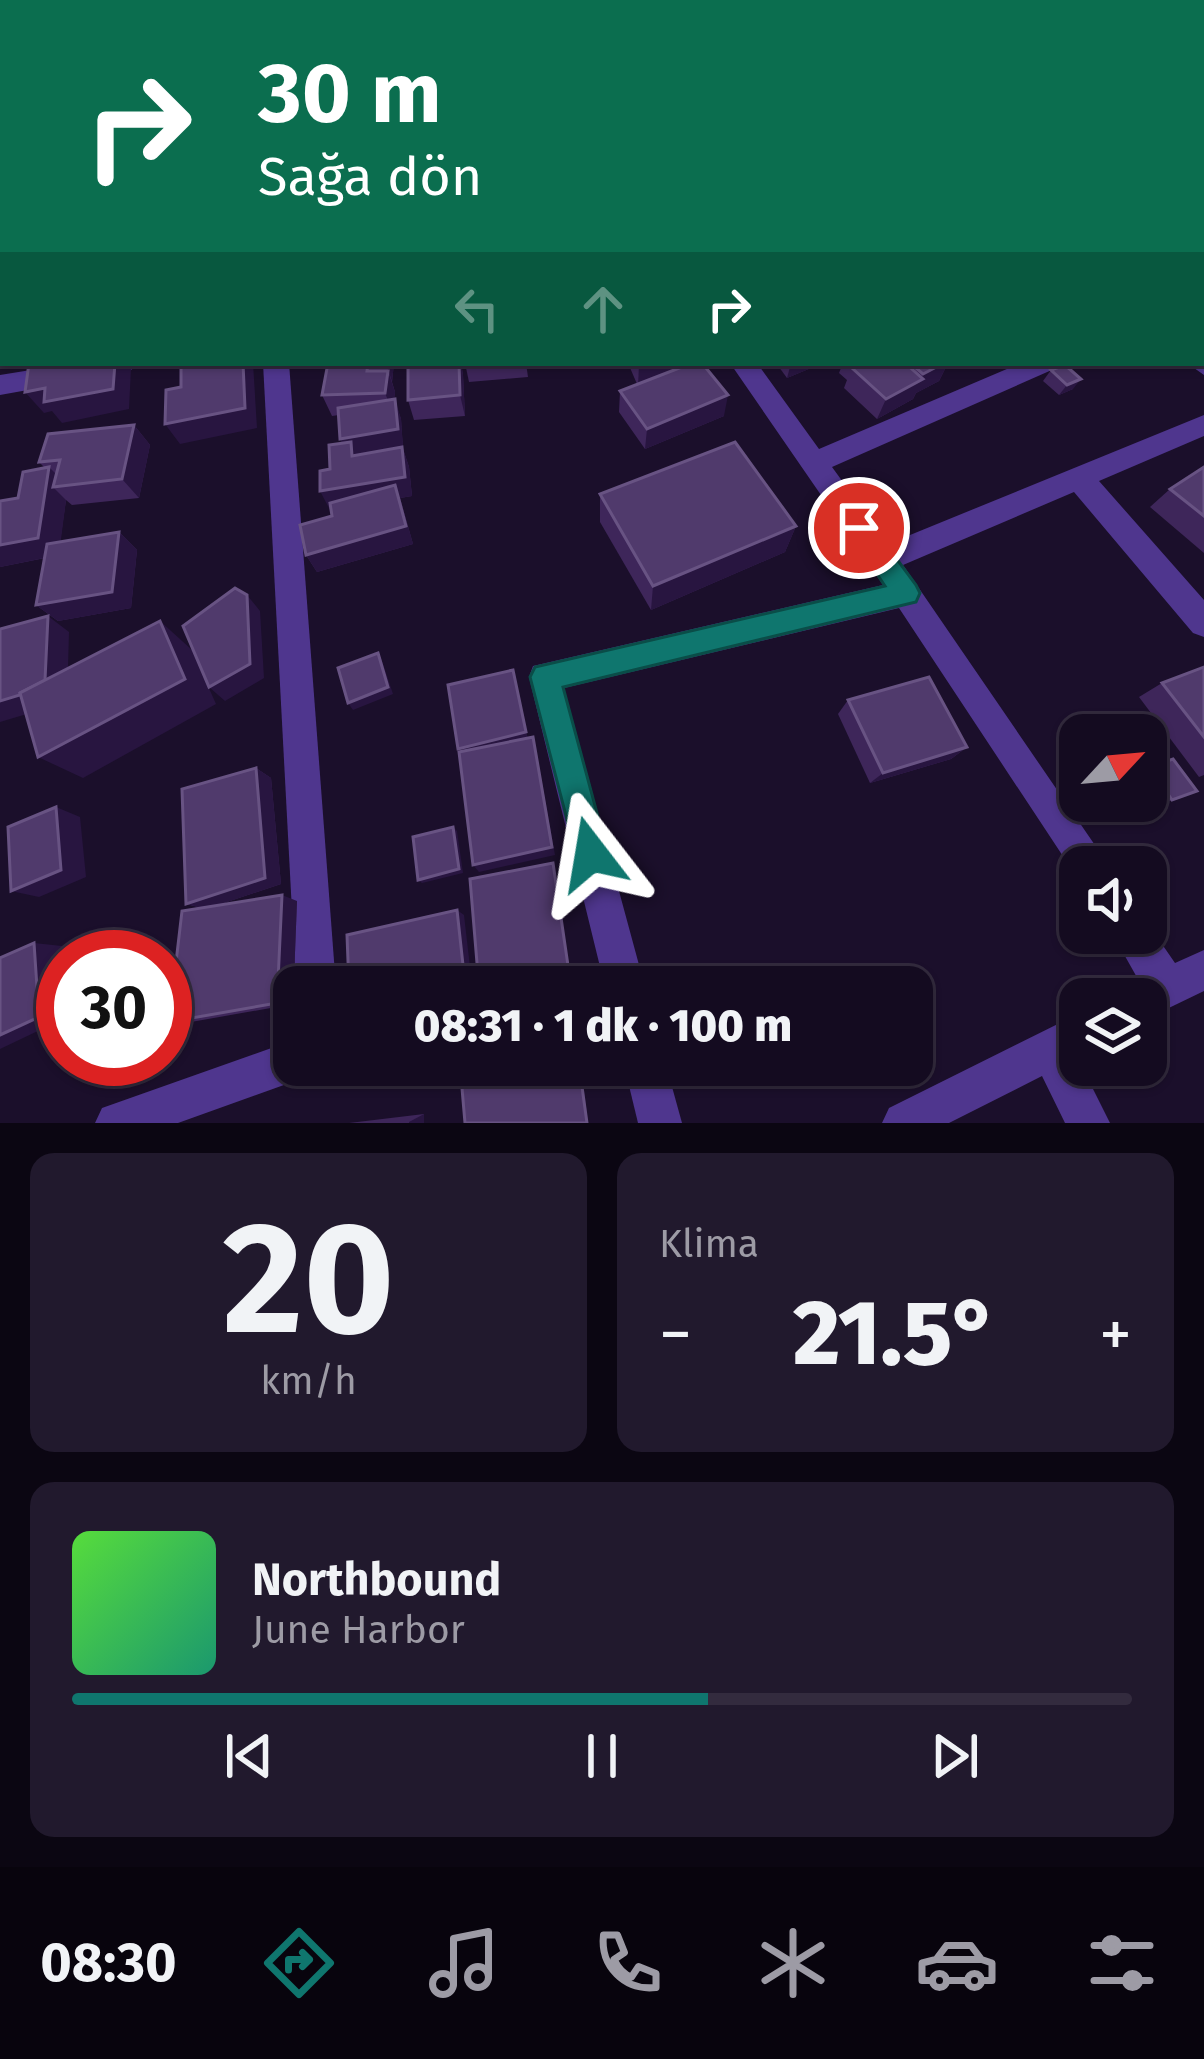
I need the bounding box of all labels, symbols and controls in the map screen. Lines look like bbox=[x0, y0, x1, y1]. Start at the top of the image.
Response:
text: 30 m bbox=[258, 43, 442, 144]
icon: right bbox=[60, 48, 216, 204]
text: Sağa dön bbox=[258, 145, 482, 209]
icon: left bbox=[444, 276, 510, 342]
icon: ahead bbox=[570, 276, 636, 342]
icon: right bbox=[696, 276, 762, 342]
pin bbox=[808, 477, 910, 579]
icon: arrive bbox=[826, 495, 892, 561]
north arrow bbox=[1059, 714, 1167, 822]
map controls bbox=[1059, 714, 1167, 1086]
position arrow bbox=[528, 791, 654, 917]
button: sound bbox=[1059, 846, 1167, 954]
speed limit sign: 30 bbox=[36, 930, 192, 1086]
button: layers bbox=[1059, 978, 1167, 1086]
text: 08:31 · 1 dk · 100 m bbox=[414, 999, 792, 1053]
text: 20 bbox=[223, 1186, 394, 1373]
text: Klima bbox=[659, 1221, 759, 1267]
text: 21.5° bbox=[793, 1280, 998, 1388]
text: − bbox=[659, 1295, 692, 1374]
text: + bbox=[1099, 1295, 1132, 1374]
text: km/h bbox=[260, 1358, 357, 1404]
text: Northbound bbox=[252, 1553, 501, 1607]
text: June Harbor bbox=[252, 1607, 465, 1653]
icon: previous bbox=[216, 1723, 282, 1789]
icon: pause bbox=[569, 1723, 635, 1789]
icon: next bbox=[922, 1723, 988, 1789]
icon: directions bbox=[257, 1921, 341, 2005]
icon: music bbox=[422, 1921, 506, 2005]
icon: phone bbox=[586, 1921, 670, 2005]
icon: climate bbox=[751, 1921, 835, 2005]
icon: car bbox=[915, 1921, 999, 2005]
icon: filters bbox=[1080, 1921, 1164, 2005]
text: 08:30 bbox=[40, 1931, 177, 1995]

